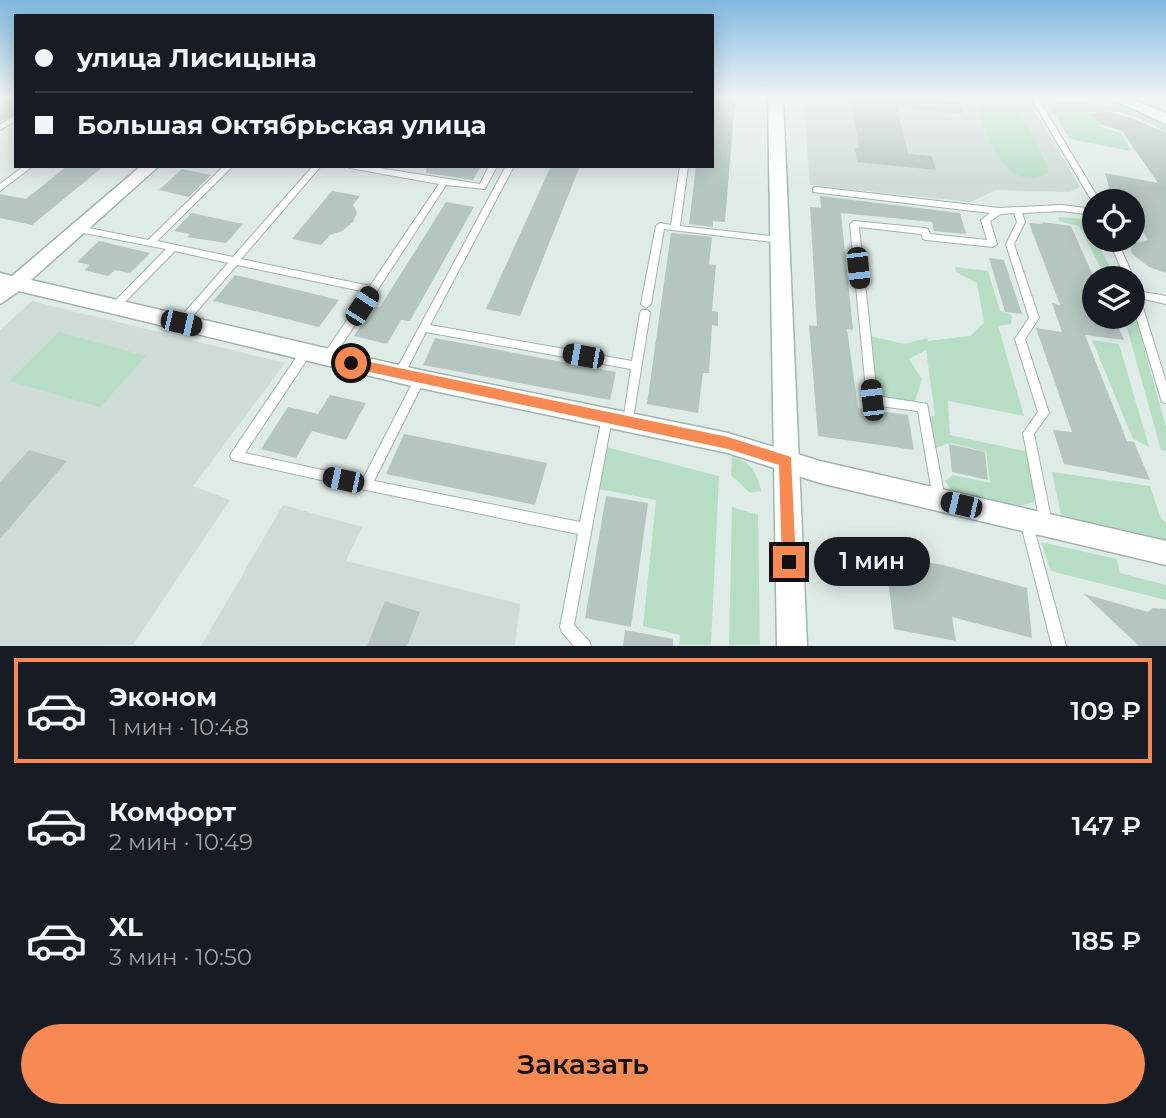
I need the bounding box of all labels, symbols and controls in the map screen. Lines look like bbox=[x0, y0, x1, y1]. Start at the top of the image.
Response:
text: улица Лисицына bbox=[77, 42, 317, 74]
text: Большая Октябрьская улица bbox=[77, 109, 487, 141]
map controls bbox=[1082, 189, 1145, 329]
button: locate bbox=[1082, 189, 1145, 252]
car bbox=[846, 246, 871, 290]
button: layers bbox=[1082, 266, 1145, 329]
car bbox=[342, 283, 383, 329]
car bbox=[159, 308, 204, 338]
car bbox=[561, 342, 606, 370]
route start bbox=[335, 347, 367, 379]
car bbox=[860, 378, 885, 422]
car bbox=[321, 465, 366, 495]
car bbox=[939, 490, 984, 520]
callout: 1 мин bbox=[814, 538, 929, 586]
route end bbox=[773, 546, 805, 578]
text: 1 мин bbox=[839, 547, 905, 575]
icon: car bbox=[25, 679, 88, 742]
text: Эконом bbox=[109, 681, 217, 713]
text: 109 ₽ bbox=[1070, 695, 1141, 727]
text: 1 мин · 10:48 bbox=[109, 713, 249, 741]
icon: car bbox=[25, 794, 88, 857]
text: Комфорт bbox=[109, 796, 236, 828]
text: 147 ₽ bbox=[1072, 810, 1141, 842]
text: 2 мин · 10:49 bbox=[109, 828, 253, 856]
icon: car bbox=[25, 909, 88, 972]
text: XL bbox=[109, 911, 143, 943]
text: 185 ₽ bbox=[1072, 925, 1141, 957]
text: 3 мин · 10:50 bbox=[109, 943, 252, 971]
button: Заказать bbox=[21, 1024, 1145, 1104]

